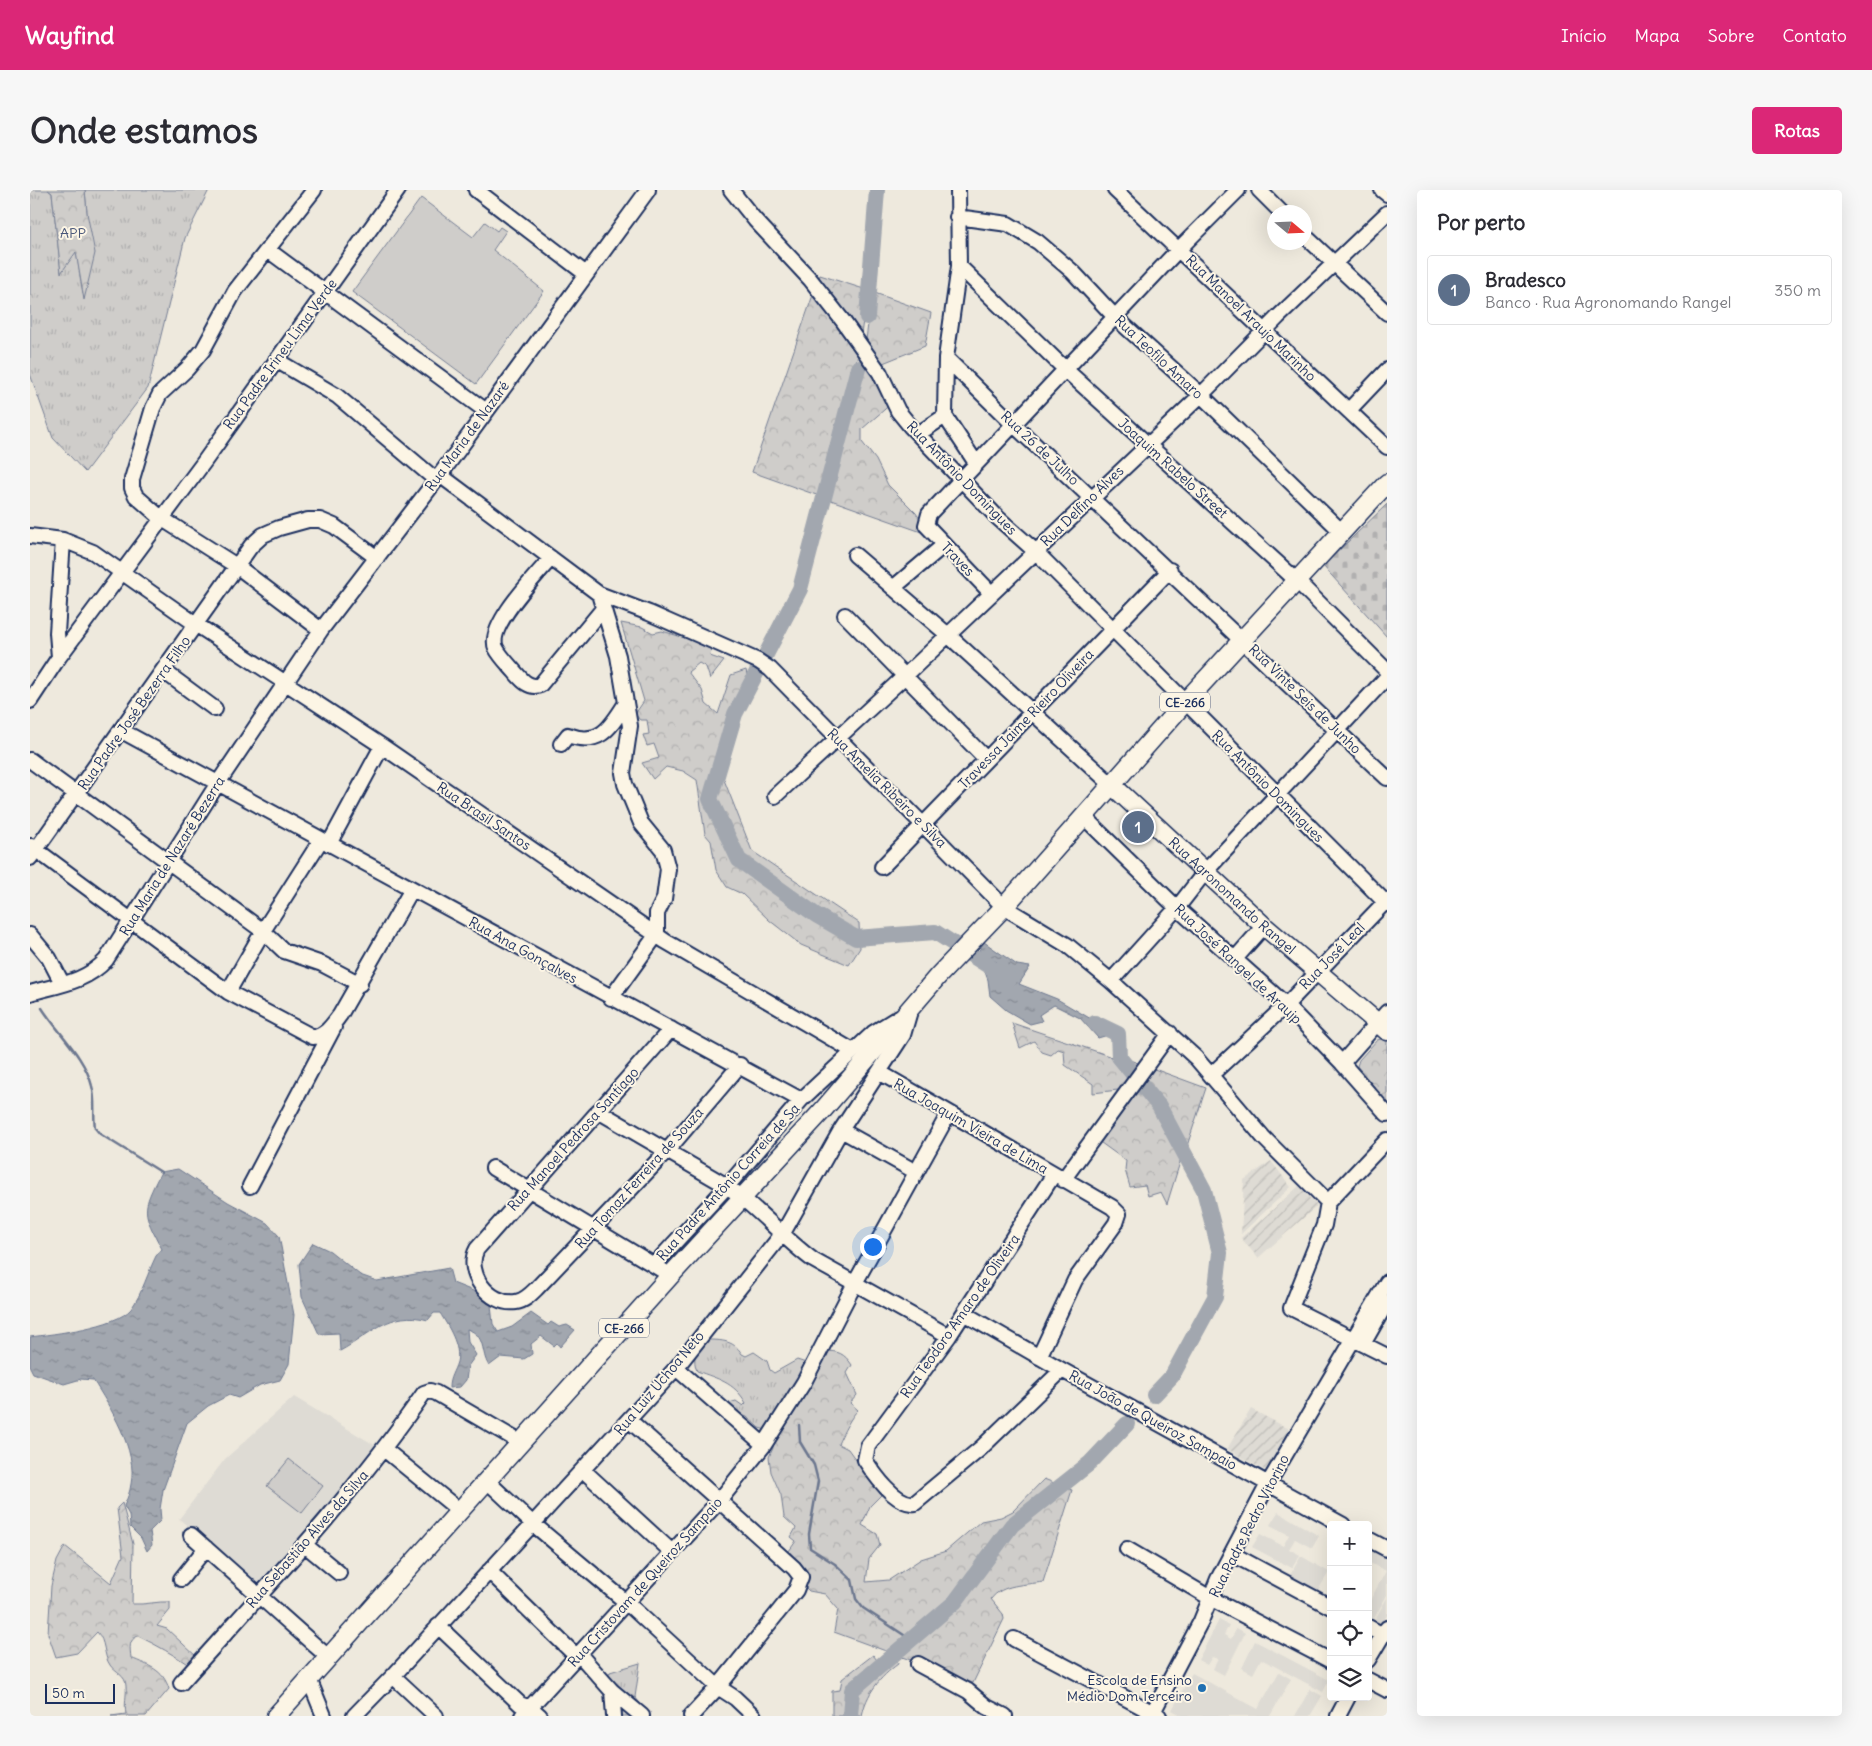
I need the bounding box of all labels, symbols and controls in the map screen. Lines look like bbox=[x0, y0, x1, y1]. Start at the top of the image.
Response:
text: Wayfind bbox=[25, 20, 114, 50]
text: Início bbox=[1561, 24, 1607, 47]
text: Mapa bbox=[1635, 24, 1680, 47]
text: Sobre bbox=[1708, 24, 1754, 47]
text: Contato bbox=[1782, 24, 1847, 47]
button: Rotas bbox=[1752, 107, 1842, 154]
text: Onde estamos bbox=[30, 108, 258, 152]
north arrow bbox=[1267, 205, 1312, 250]
text: Por perto bbox=[1437, 209, 1525, 236]
park label: APP bbox=[60, 224, 86, 242]
street label: Rua Manoel Araujo Marinho bbox=[1182, 251, 1320, 385]
text: Bradesco bbox=[1485, 268, 1566, 292]
street label: Rua Padre Irineu Lima Verde bbox=[219, 275, 341, 433]
text: 1 bbox=[1451, 280, 1457, 300]
text: 350 m bbox=[1774, 280, 1821, 300]
text: Banco · Rua Agronomando Rangel bbox=[1485, 292, 1731, 312]
street label: Rua Teofilo Amaro bbox=[1111, 311, 1207, 403]
street label: Rua Maria de Nazaré bbox=[421, 377, 513, 495]
street label: Rua 26 de Julho bbox=[997, 407, 1083, 489]
street label: Joaquim Rabelo Street bbox=[1114, 414, 1232, 522]
street label: Rua Antônio Domingues bbox=[903, 417, 1021, 539]
street label: Rua Delfino Alves bbox=[1037, 462, 1127, 550]
street label: Traves bbox=[937, 538, 979, 580]
street label: Rua Padre José Bezerra Filho bbox=[74, 632, 194, 794]
street label: Rua Vinte Seis de Junho bbox=[1245, 640, 1365, 758]
street label: Travessa Jaime Rieiro Oliveira bbox=[954, 645, 1098, 793]
road number: CE-266 bbox=[1160, 692, 1210, 712]
street label: Rua Amelia Ribeiro e Silva bbox=[824, 725, 950, 851]
street label: Rua Antônio Domingues bbox=[1208, 726, 1328, 846]
street label: Rua Maria de Nazaré Bezerra bbox=[115, 773, 229, 939]
street label: Rua Brasil Santos bbox=[433, 778, 535, 854]
pin: 1 bbox=[1122, 808, 1154, 846]
street label: Rua Agronomando Rangel bbox=[1165, 833, 1300, 958]
street label: Rua José Rangel de Araujp bbox=[1170, 900, 1306, 1028]
street label: Rua Ana Gonçalves bbox=[465, 913, 581, 987]
street label: Rua José Leal bbox=[1296, 919, 1368, 993]
street label: Rua Manoel Pedrosa Santiago bbox=[504, 1063, 643, 1215]
street label: Rua Joaquim Vieira de Lima bbox=[891, 1074, 1051, 1178]
street label: Rua Padre Antônio Correia de Sa bbox=[653, 1100, 803, 1264]
street label: Rua Tomaz Ferreira de Souza bbox=[571, 1104, 707, 1252]
street label: Rua Teodoro Amaro de Oliveira bbox=[896, 1231, 1024, 1401]
your location bbox=[860, 1234, 886, 1260]
road number: CE-266 bbox=[599, 1318, 649, 1338]
street label: Rua Luiz Uchoa Neto bbox=[610, 1327, 708, 1439]
street label: Rua João de Queiroz Sampaio bbox=[1066, 1366, 1240, 1474]
street label: Rua Padre Pedro Vitorino bbox=[1205, 1451, 1293, 1601]
street label: Rua Sebastião Alves da Silva bbox=[242, 1466, 372, 1612]
street label: Rua Cristovam de Queiroz Sampaio bbox=[564, 1493, 726, 1671]
map controls bbox=[1327, 1521, 1372, 1701]
button: + bbox=[1327, 1521, 1372, 1566]
button: − bbox=[1327, 1566, 1372, 1611]
button: locate bbox=[1327, 1611, 1372, 1656]
button: layers bbox=[1327, 1656, 1372, 1701]
place label: Escola de Ensino Médio Dom Terceiro bbox=[1067, 1671, 1192, 1705]
scale bar bbox=[45, 1681, 115, 1704]
marker: Escola de Ensino Médio Dom Terceiro bbox=[1196, 1682, 1208, 1694]
text: 50 m bbox=[52, 1684, 85, 1702]

